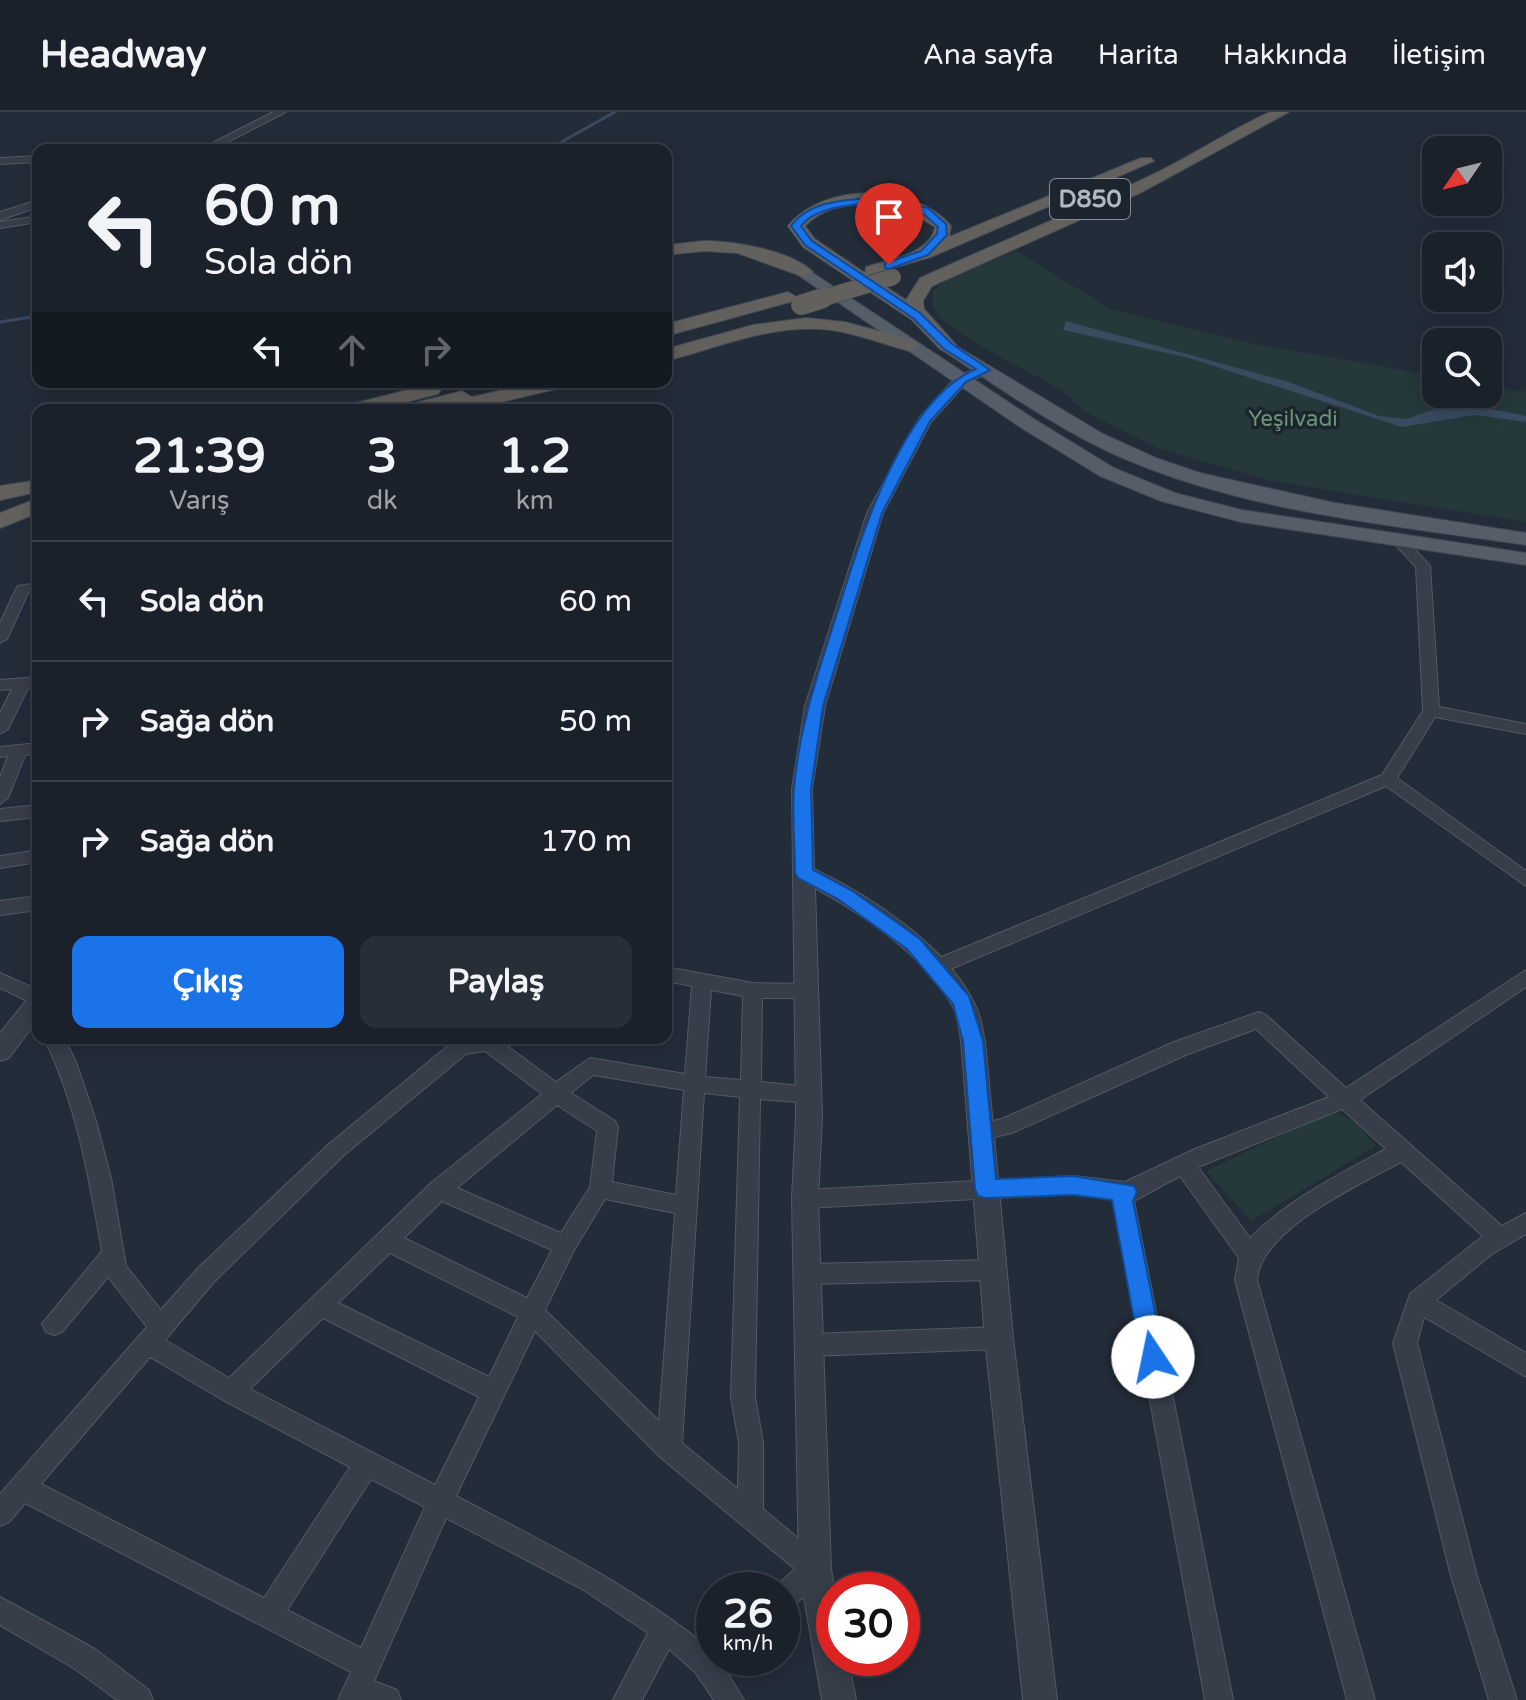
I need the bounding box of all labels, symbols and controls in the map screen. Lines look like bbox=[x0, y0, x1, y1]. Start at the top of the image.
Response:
text: Headway bbox=[40, 32, 206, 78]
text: Ana sayfa bbox=[923, 38, 1054, 72]
text: Harita bbox=[1098, 38, 1179, 72]
text: Hakkında bbox=[1223, 38, 1348, 72]
text: İletişim bbox=[1392, 38, 1486, 72]
north arrow bbox=[1422, 136, 1502, 216]
map controls bbox=[1422, 136, 1502, 408]
text: 60 m bbox=[204, 173, 340, 240]
icon: left bbox=[72, 176, 176, 280]
road number: D850 bbox=[1050, 179, 1130, 219]
pin bbox=[855, 183, 923, 265]
icon: arrive bbox=[867, 195, 911, 239]
button: sound bbox=[1422, 232, 1502, 312]
text: Sola dön bbox=[204, 241, 353, 284]
icon: left bbox=[246, 328, 290, 372]
icon: ahead bbox=[330, 328, 374, 372]
icon: right bbox=[414, 328, 458, 372]
button: search bbox=[1422, 328, 1502, 408]
park label: Yeşilvadi bbox=[1248, 406, 1338, 432]
text: 21:39 bbox=[133, 428, 266, 486]
text: 3 bbox=[367, 428, 397, 486]
text: 1.2 bbox=[498, 428, 571, 486]
text: Varış bbox=[169, 485, 229, 516]
text: dk bbox=[367, 485, 397, 516]
text: km bbox=[516, 485, 554, 516]
icon: left bbox=[72, 579, 116, 623]
text: Sola dön bbox=[140, 583, 264, 620]
text: 60 m bbox=[559, 583, 632, 620]
icon: right bbox=[72, 699, 116, 743]
text: Sağa dön bbox=[140, 703, 274, 740]
text: 50 m bbox=[559, 703, 632, 740]
icon: right bbox=[72, 819, 116, 863]
text: Sağa dön bbox=[140, 823, 274, 860]
text: 170 m bbox=[540, 823, 632, 860]
button: Çıkış bbox=[72, 936, 344, 1028]
button: Paylaş bbox=[360, 936, 632, 1028]
position arrow bbox=[1111, 1315, 1195, 1399]
speed limit sign: 30 bbox=[816, 1572, 920, 1676]
text: 26 bbox=[723, 1590, 773, 1638]
text: km/h bbox=[723, 1632, 773, 1656]

